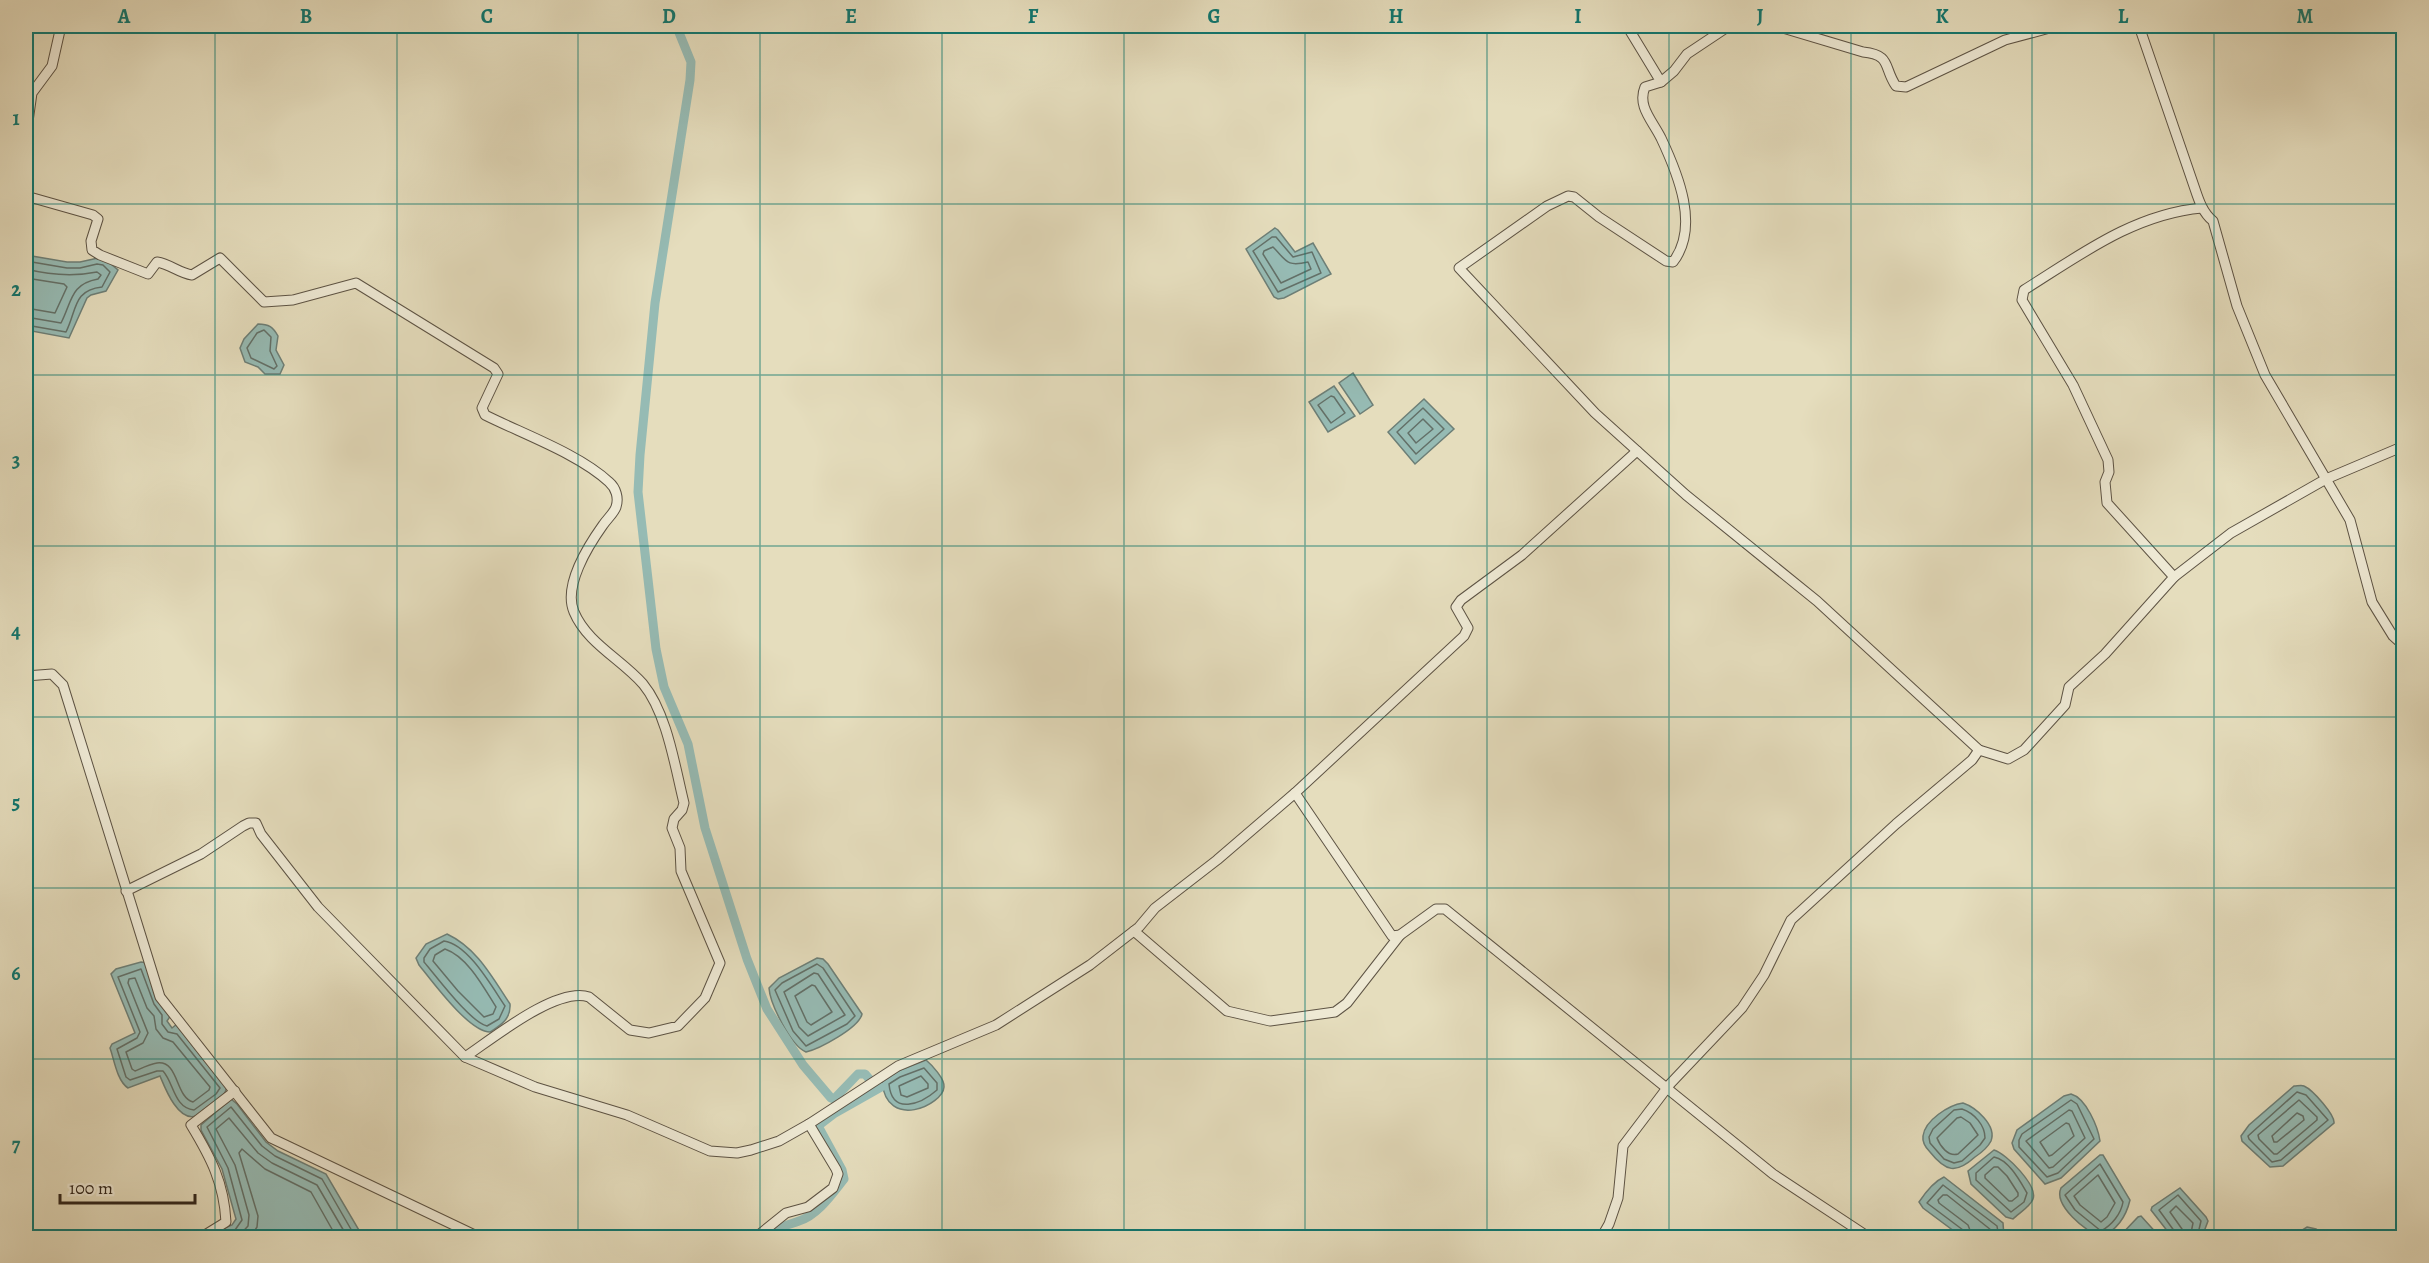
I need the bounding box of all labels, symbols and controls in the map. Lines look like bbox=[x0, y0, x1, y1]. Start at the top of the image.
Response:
text: A bbox=[117, 3, 131, 30]
text: B bbox=[300, 3, 312, 30]
text: C bbox=[481, 3, 493, 30]
text: D bbox=[662, 3, 676, 30]
text: E bbox=[845, 3, 857, 30]
text: F bbox=[1028, 3, 1039, 30]
text: G bbox=[1207, 3, 1221, 30]
text: H bbox=[1389, 3, 1404, 30]
text: I bbox=[1574, 3, 1582, 30]
text: J bbox=[1757, 3, 1764, 30]
text: K bbox=[1935, 3, 1949, 30]
text: L bbox=[2118, 3, 2129, 30]
text: M bbox=[2297, 3, 2314, 30]
text: 1 bbox=[12, 105, 20, 132]
text: 2 bbox=[11, 276, 21, 303]
text: 3 bbox=[12, 447, 20, 474]
text: 4 bbox=[11, 618, 21, 645]
text: 5 bbox=[12, 789, 20, 816]
text: 6 bbox=[11, 960, 21, 987]
text: 7 bbox=[12, 1131, 21, 1158]
scale bar bbox=[60, 1167, 195, 1205]
text: 100 m bbox=[69, 1176, 113, 1200]

